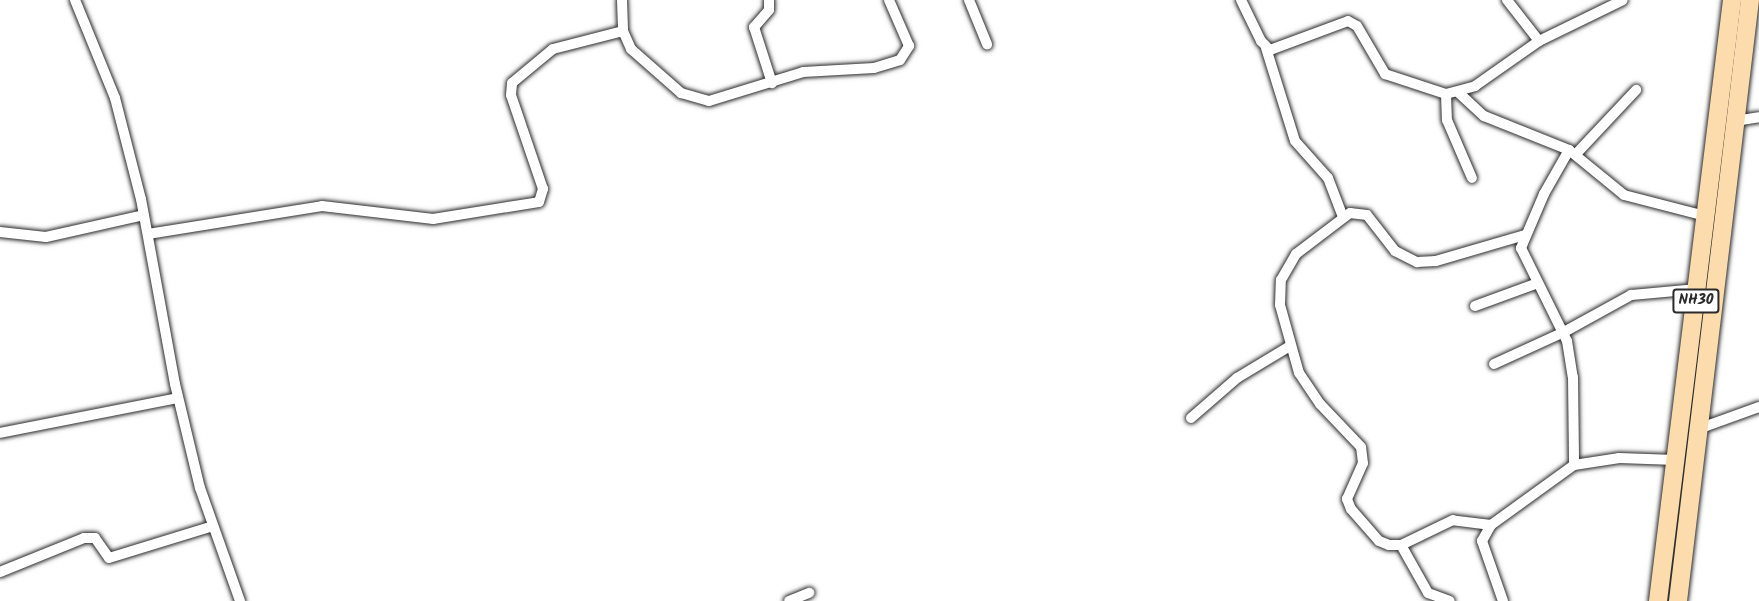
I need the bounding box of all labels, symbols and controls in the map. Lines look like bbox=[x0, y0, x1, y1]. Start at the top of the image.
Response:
road number: NH30 bbox=[1672, 289, 1720, 313]

